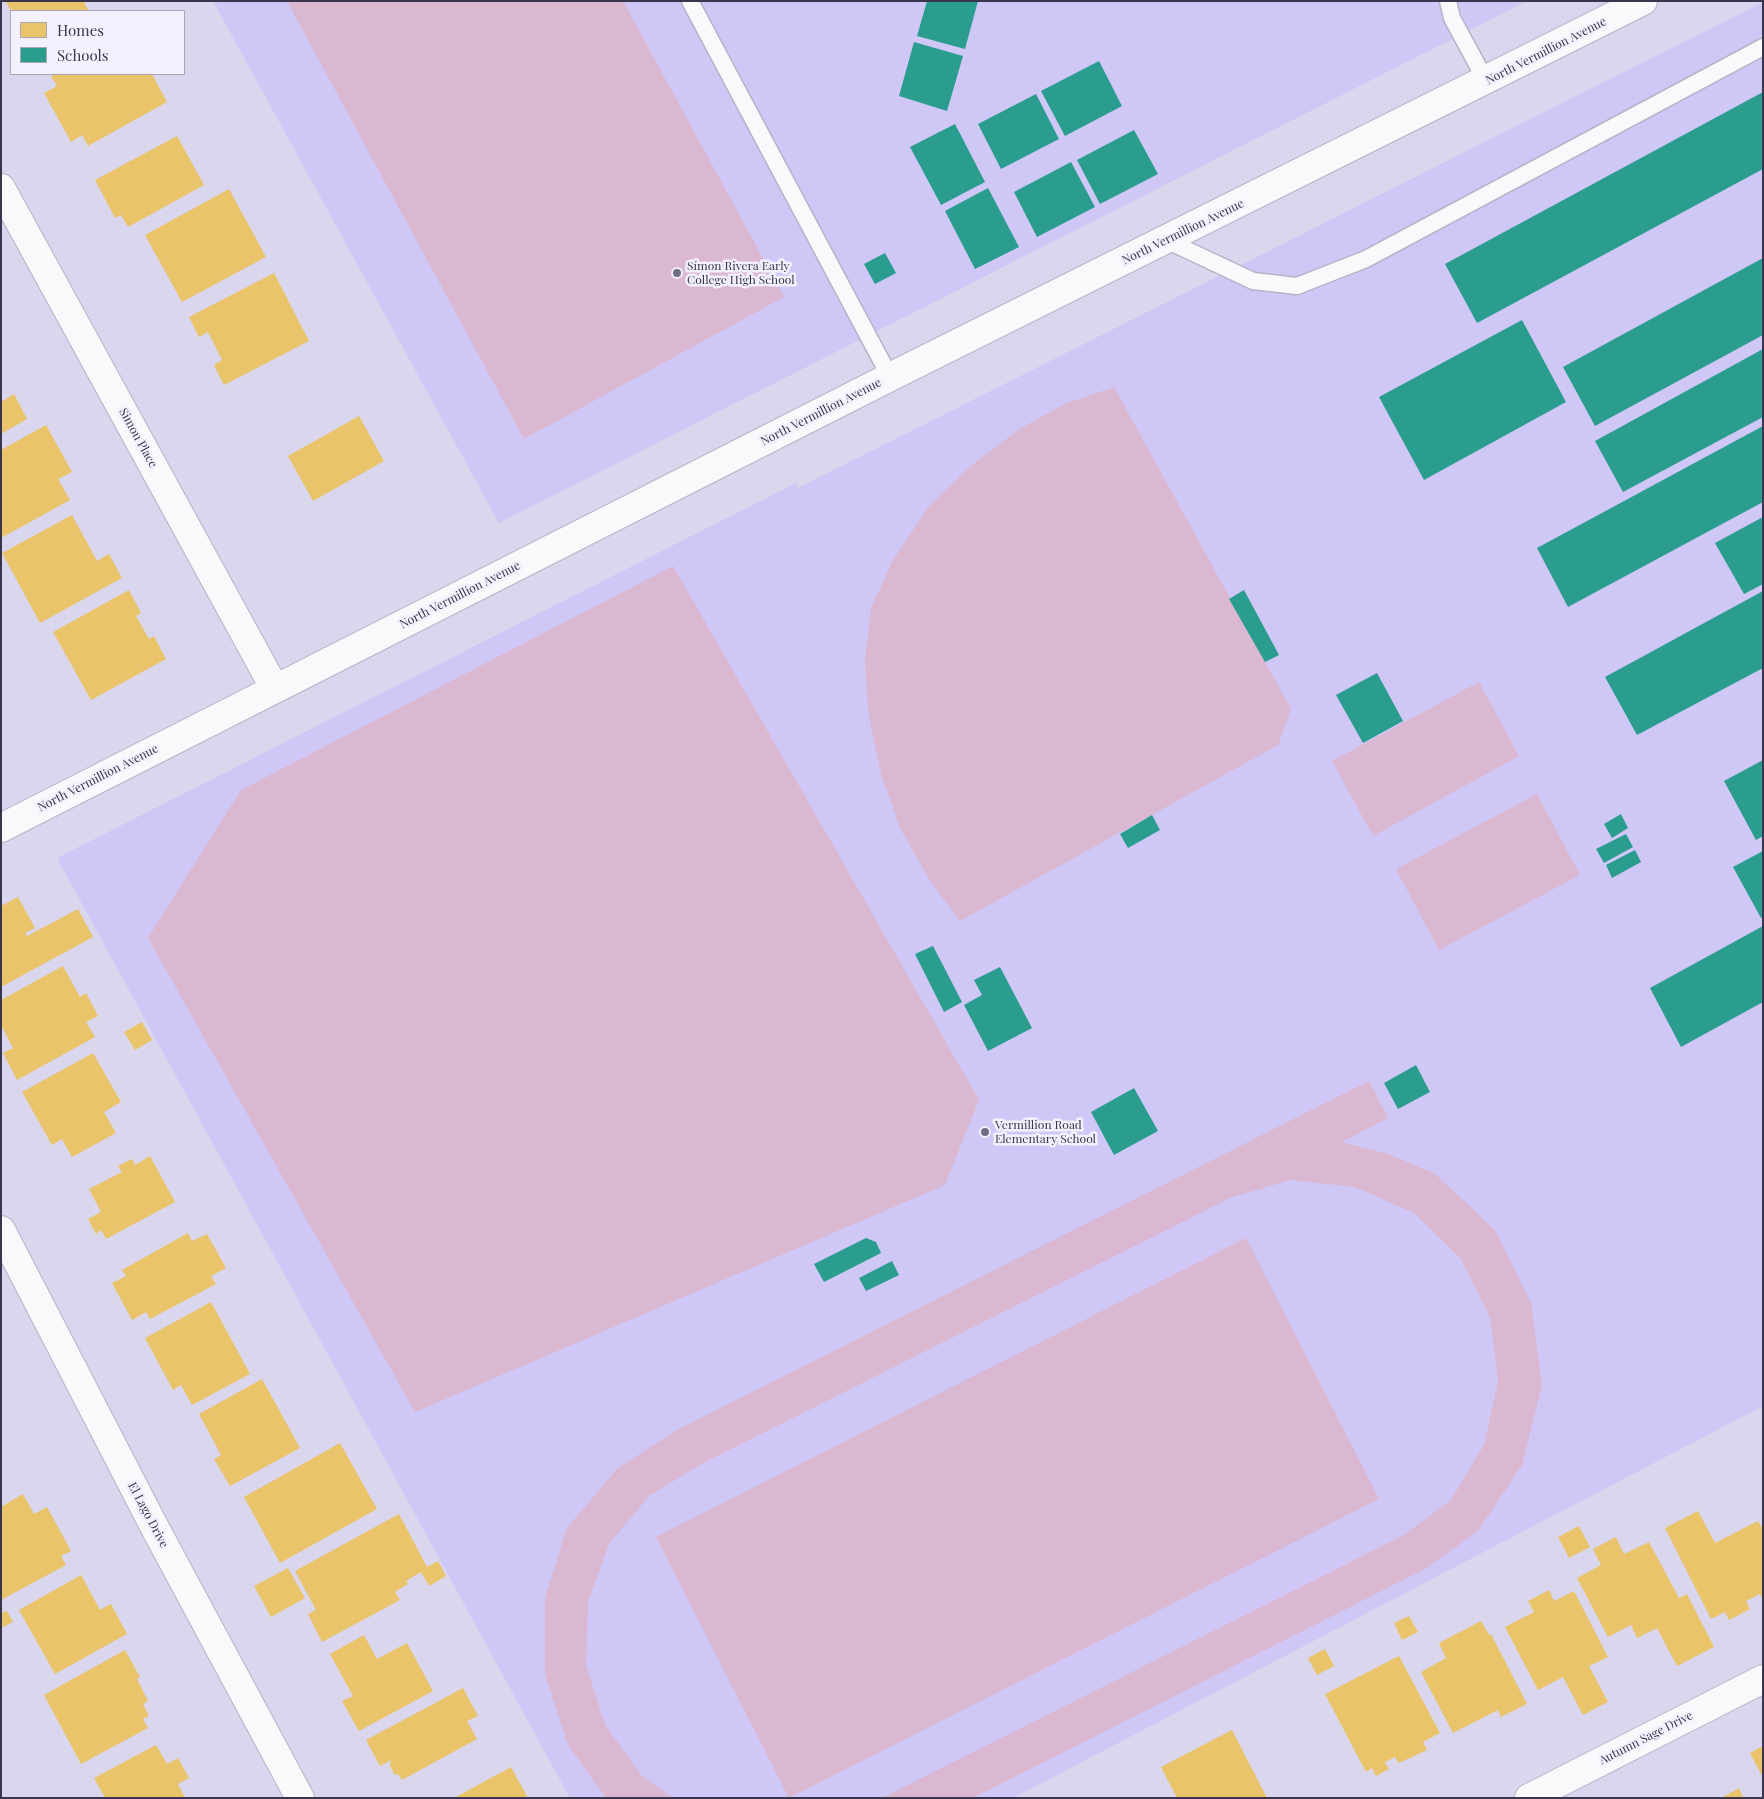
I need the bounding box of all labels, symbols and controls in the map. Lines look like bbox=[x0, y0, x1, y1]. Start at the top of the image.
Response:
legend bbox=[10, 10, 185, 75]
street label: North Vermillion Avenue bbox=[1483, 14, 1609, 88]
text: Homes bbox=[57, 20, 104, 40]
text: Schools bbox=[57, 45, 109, 65]
street label: North Vermillion Avenue bbox=[1120, 196, 1246, 268]
place label: Símon Rivera Early College High School bbox=[687, 259, 795, 287]
marker: Símon Rivera Early College High School bbox=[671, 267, 683, 279]
street label: North Vermillion Avenue bbox=[758, 375, 884, 449]
street label: Simon Place bbox=[116, 406, 160, 470]
street label: North Vermillion Avenue bbox=[397, 558, 523, 632]
street label: North Vermillion Avenue bbox=[35, 741, 161, 815]
place label: Vermillion Road Elementary School bbox=[995, 1118, 1096, 1146]
marker: Vermillion Road Elementary School bbox=[979, 1126, 991, 1138]
street label: El Lago Drive bbox=[125, 1480, 171, 1550]
street label: Autumn Sage Drive bbox=[1597, 1708, 1695, 1768]

